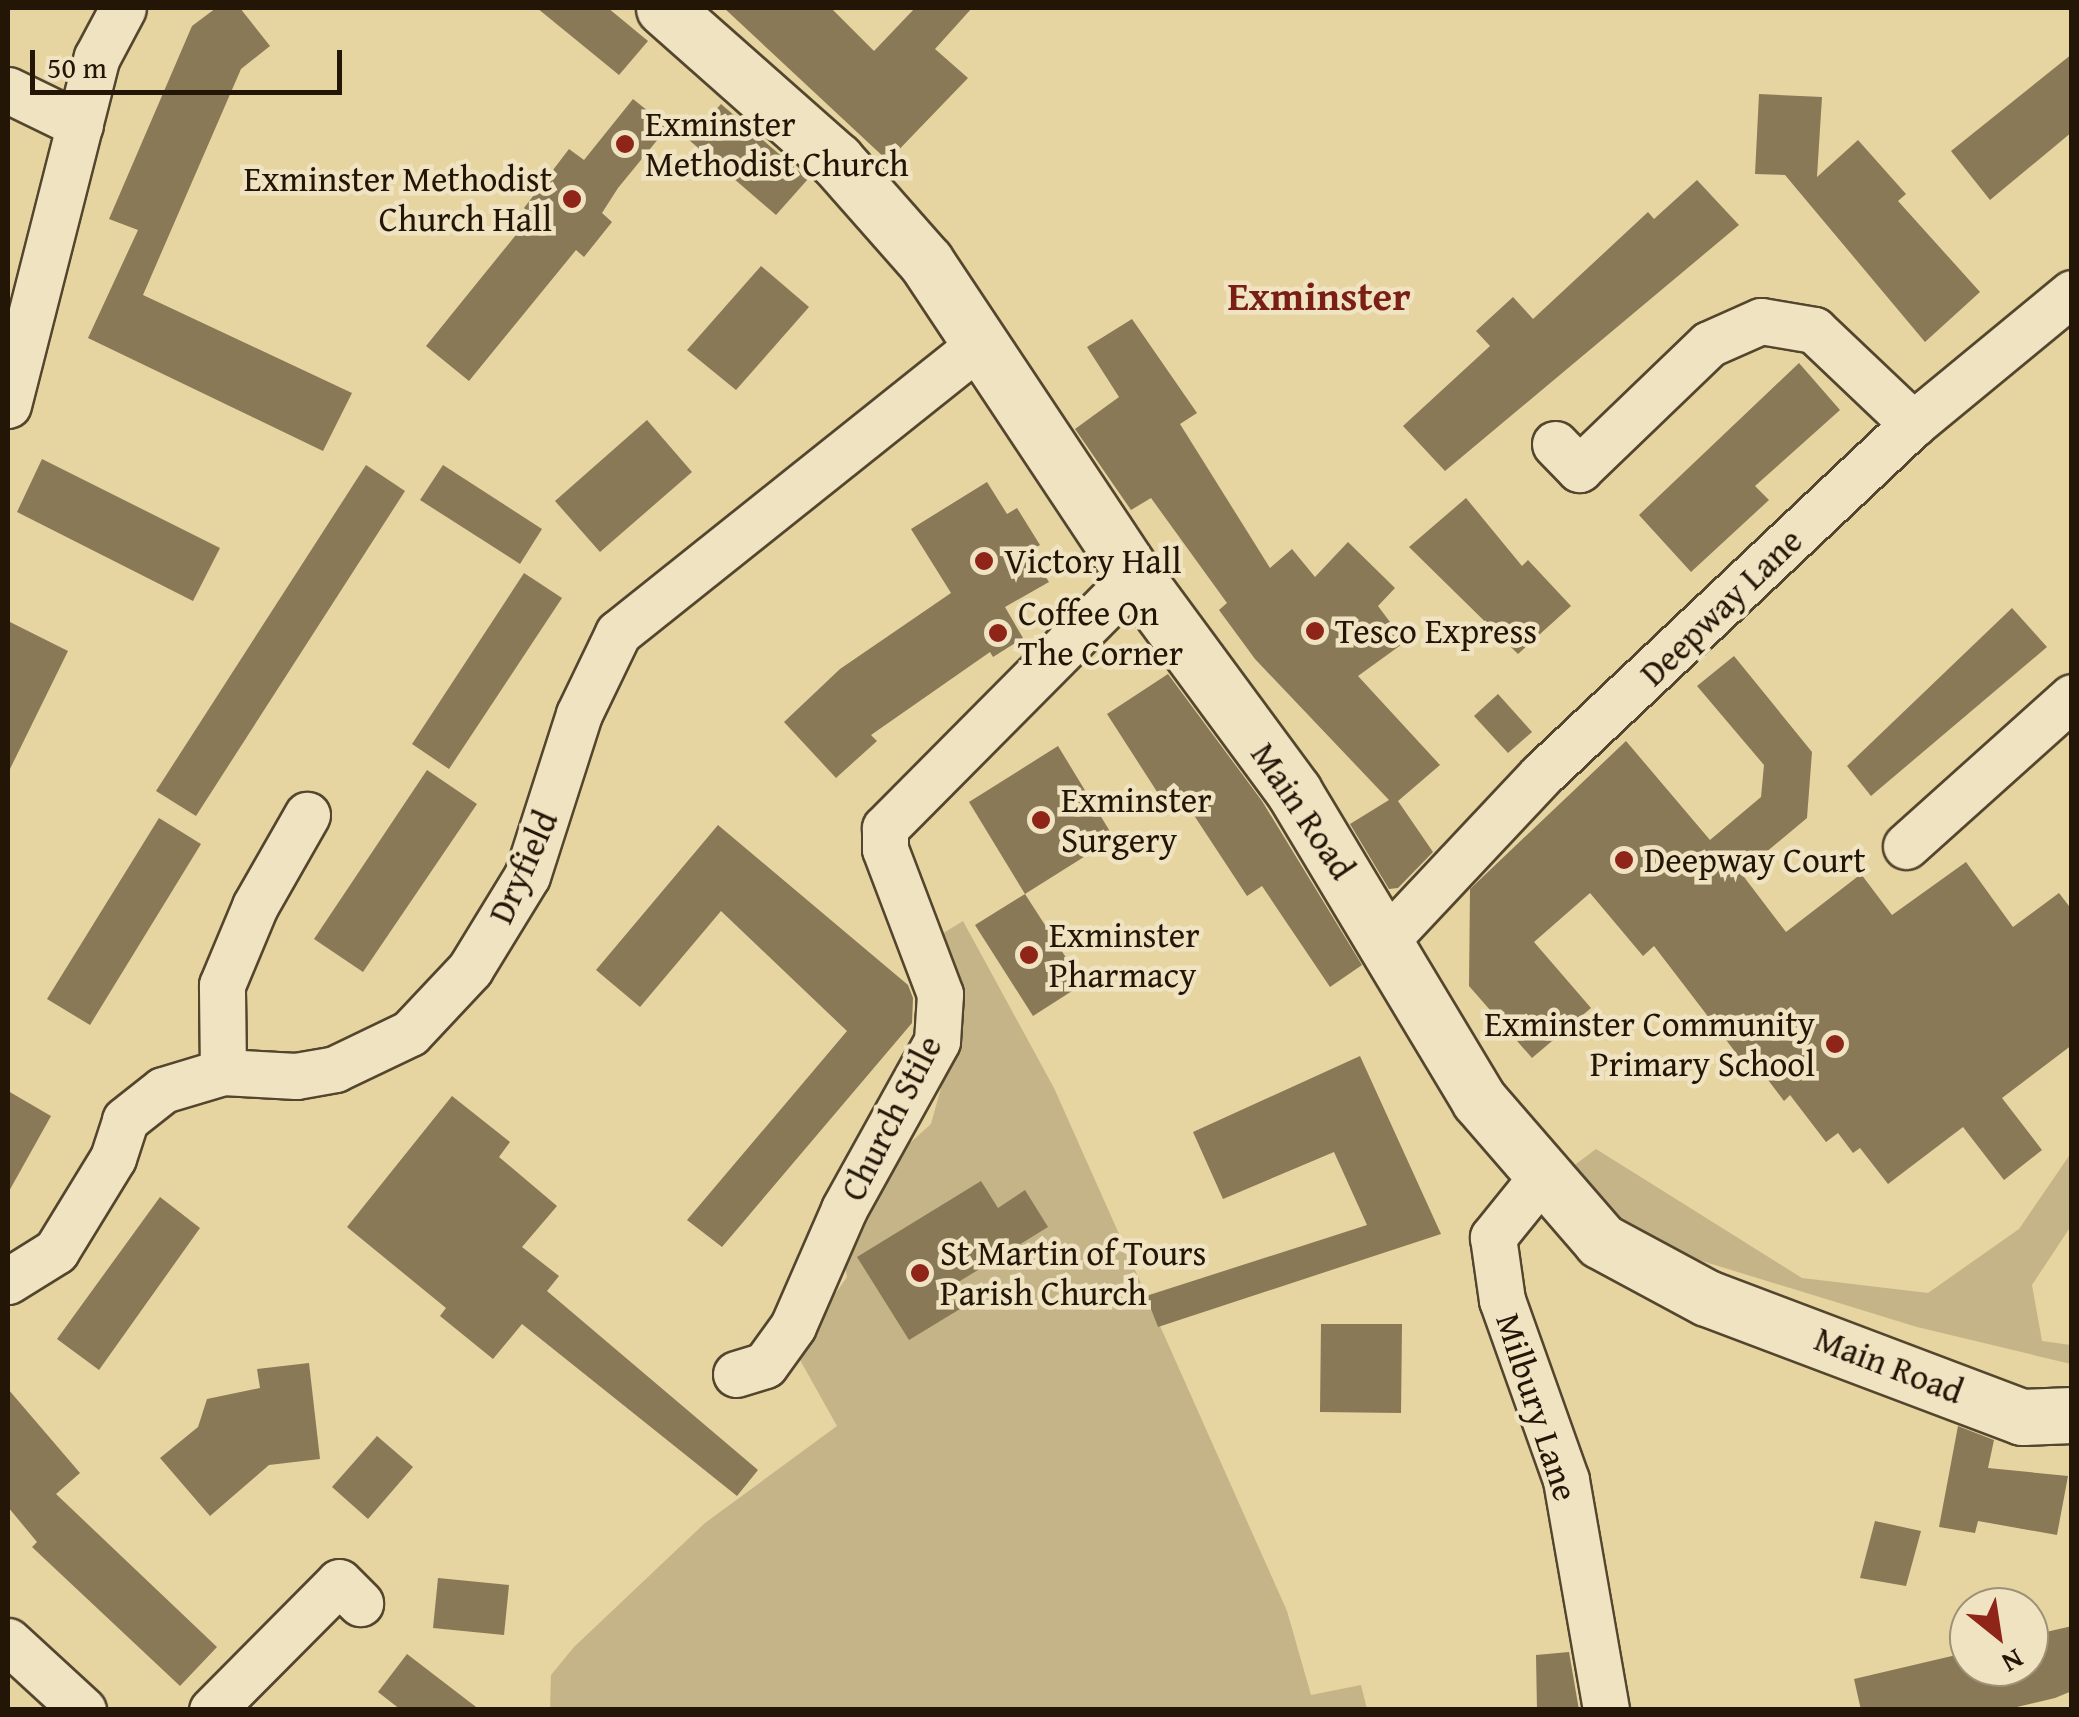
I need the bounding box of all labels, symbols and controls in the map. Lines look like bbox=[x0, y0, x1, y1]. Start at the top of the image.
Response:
scale bar bbox=[35, 30, 348, 92]
text: 50 m bbox=[47, 45, 107, 89]
place label: Exminster Methodist Church bbox=[645, 103, 909, 185]
marker: Exminster Methodist Church bbox=[614, 133, 636, 155]
place label: Exminster Methodist Church Hall bbox=[244, 158, 552, 240]
marker: Exminster Methodist Church Hall bbox=[561, 188, 583, 210]
district label: Exminster bbox=[1227, 272, 1411, 320]
street label: Deepway Lane bbox=[1631, 519, 1811, 695]
place label: Victory Hall bbox=[1004, 540, 1181, 582]
marker: Victory Hall bbox=[973, 550, 995, 572]
place label: Coffee On The Corner bbox=[1018, 592, 1183, 674]
place label: Tesco Express bbox=[1335, 610, 1537, 652]
marker: Tesco Express bbox=[1304, 620, 1326, 642]
marker: Coffee On The Corner bbox=[987, 622, 1009, 644]
street label: Main Road bbox=[1242, 735, 1364, 887]
place label: Exminster Surgery bbox=[1061, 779, 1212, 861]
street label: Dryfield bbox=[480, 804, 566, 930]
marker: Exminster Surgery bbox=[1030, 809, 1052, 831]
place label: Deepway Court bbox=[1644, 839, 1866, 881]
marker: Deepway Court bbox=[1613, 849, 1635, 871]
place label: Exminster Pharmacy bbox=[1049, 914, 1200, 996]
marker: Exminster Pharmacy bbox=[1018, 944, 1040, 966]
place label: Exminster Community Primary School bbox=[1484, 1003, 1815, 1085]
street label: Church Stile bbox=[832, 1029, 950, 1207]
marker: Exminster Community Primary School bbox=[1824, 1033, 1846, 1055]
place label: St Martin of Tours Parish Church bbox=[940, 1232, 1207, 1314]
marker: St Martin of Tours Parish Church bbox=[909, 1262, 931, 1284]
street label: Milbury Lane bbox=[1487, 1308, 1587, 1506]
street label: Main Road bbox=[1809, 1318, 1969, 1412]
north arrow bbox=[1949, 1587, 2049, 1687]
text: N bbox=[1995, 1639, 2032, 1684]

